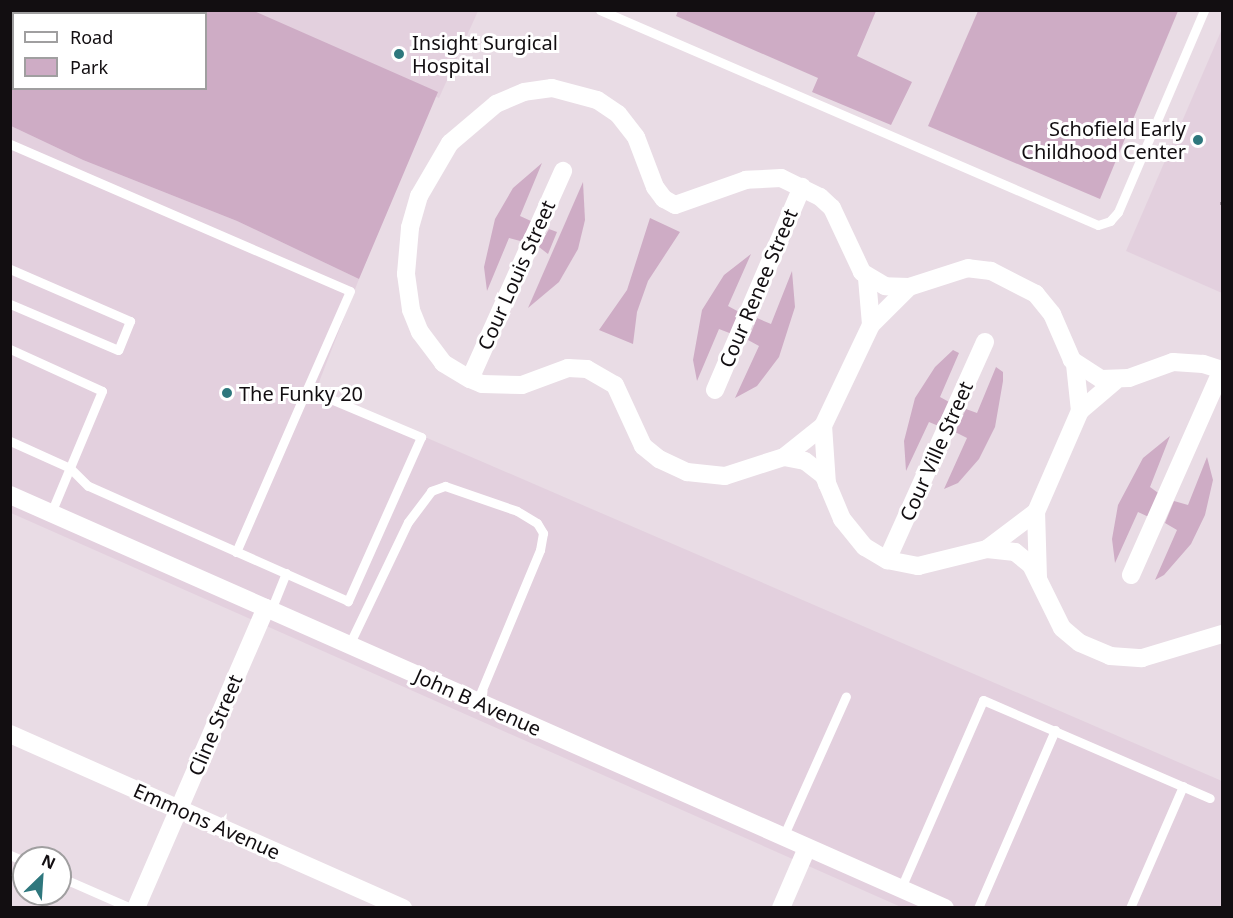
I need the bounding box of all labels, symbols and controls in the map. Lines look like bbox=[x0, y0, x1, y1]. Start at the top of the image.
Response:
legend bbox=[12, 12, 207, 90]
text: Road bbox=[70, 25, 113, 49]
place label: Insight Surgical Hospital bbox=[412, 30, 558, 77]
marker: Insight Surgical Hospital bbox=[390, 45, 408, 63]
text: Park bbox=[70, 55, 108, 79]
place label: Schofield Early Childhood Center bbox=[1021, 116, 1186, 163]
marker: Schofield Early Childhood Center bbox=[1191, 133, 1205, 147]
street label: Cour Louis Street bbox=[472, 196, 560, 354]
street label: Cour Renee Street bbox=[714, 205, 802, 371]
street label: Cour Ville Street bbox=[894, 377, 978, 525]
place label: The Funky 20 bbox=[239, 381, 363, 405]
marker: The Funky 20 bbox=[220, 386, 234, 400]
street label: John B Avenue bbox=[411, 663, 545, 741]
street label: Cline Street bbox=[183, 671, 247, 779]
street label: Emmons Avenue bbox=[130, 778, 284, 864]
north arrow bbox=[12, 846, 72, 906]
text: N bbox=[38, 849, 59, 874]

